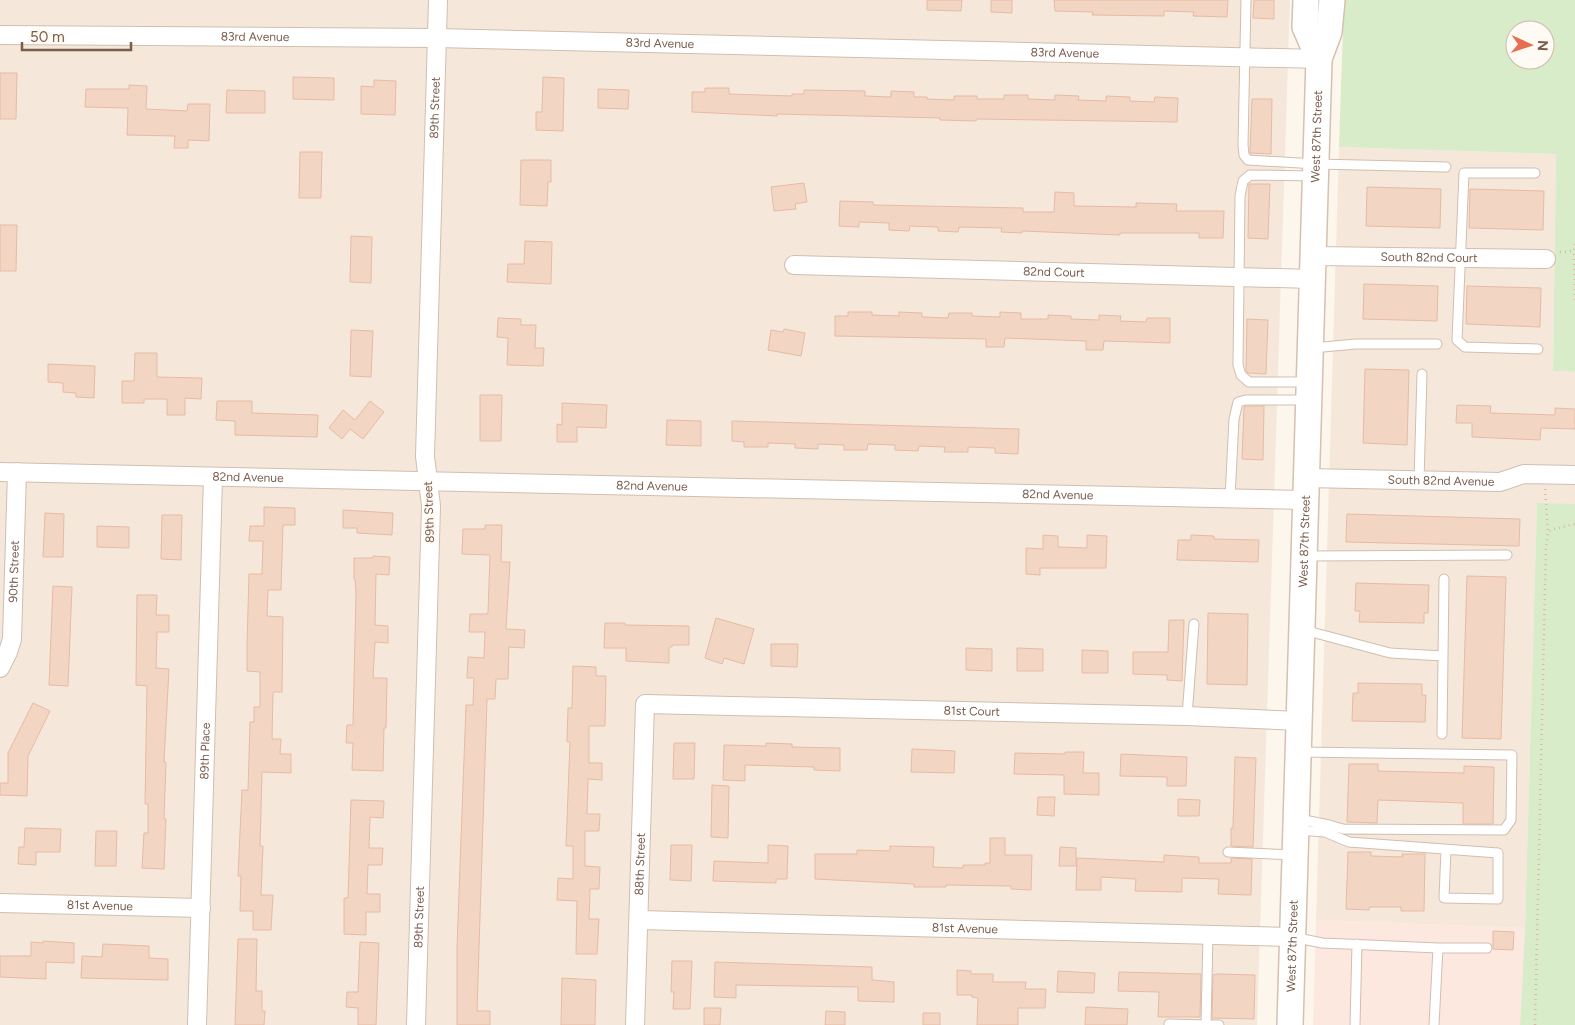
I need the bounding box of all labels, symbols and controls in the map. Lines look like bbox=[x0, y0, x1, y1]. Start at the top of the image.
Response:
scale bar bbox=[22, 20, 131, 52]
north arrow bbox=[1505, 20, 1555, 70]
text: 50 m bbox=[30, 28, 65, 46]
street label: 83rd Avenue bbox=[221, 30, 290, 44]
street label: 83rd Avenue bbox=[625, 35, 695, 51]
text: N bbox=[1534, 40, 1551, 52]
street label: 83rd Avenue bbox=[1030, 45, 1100, 61]
street label: 89th Street bbox=[427, 76, 443, 139]
street label: West 87th Street bbox=[1308, 90, 1325, 183]
street label: South 82nd Court bbox=[1380, 250, 1478, 265]
street label: 82nd Court bbox=[1023, 264, 1085, 280]
street label: 82nd Avenue bbox=[212, 470, 284, 485]
street label: South 82nd Avenue bbox=[1387, 473, 1495, 489]
street label: 82nd Avenue bbox=[616, 478, 688, 494]
street label: 89th Street bbox=[421, 480, 437, 543]
street label: 82nd Avenue bbox=[1022, 487, 1094, 502]
street label: West 87th Street bbox=[1296, 494, 1313, 588]
street label: 90th Street bbox=[6, 540, 22, 603]
street label: 81st Court bbox=[943, 704, 1001, 719]
street label: 89th Place bbox=[197, 722, 213, 780]
street label: 88th Street bbox=[632, 832, 648, 896]
street label: 89th Street bbox=[411, 885, 427, 948]
street label: 81st Avenue bbox=[67, 898, 134, 913]
street label: West 87th Street bbox=[1284, 899, 1301, 992]
street label: 81st Avenue bbox=[932, 921, 999, 936]

